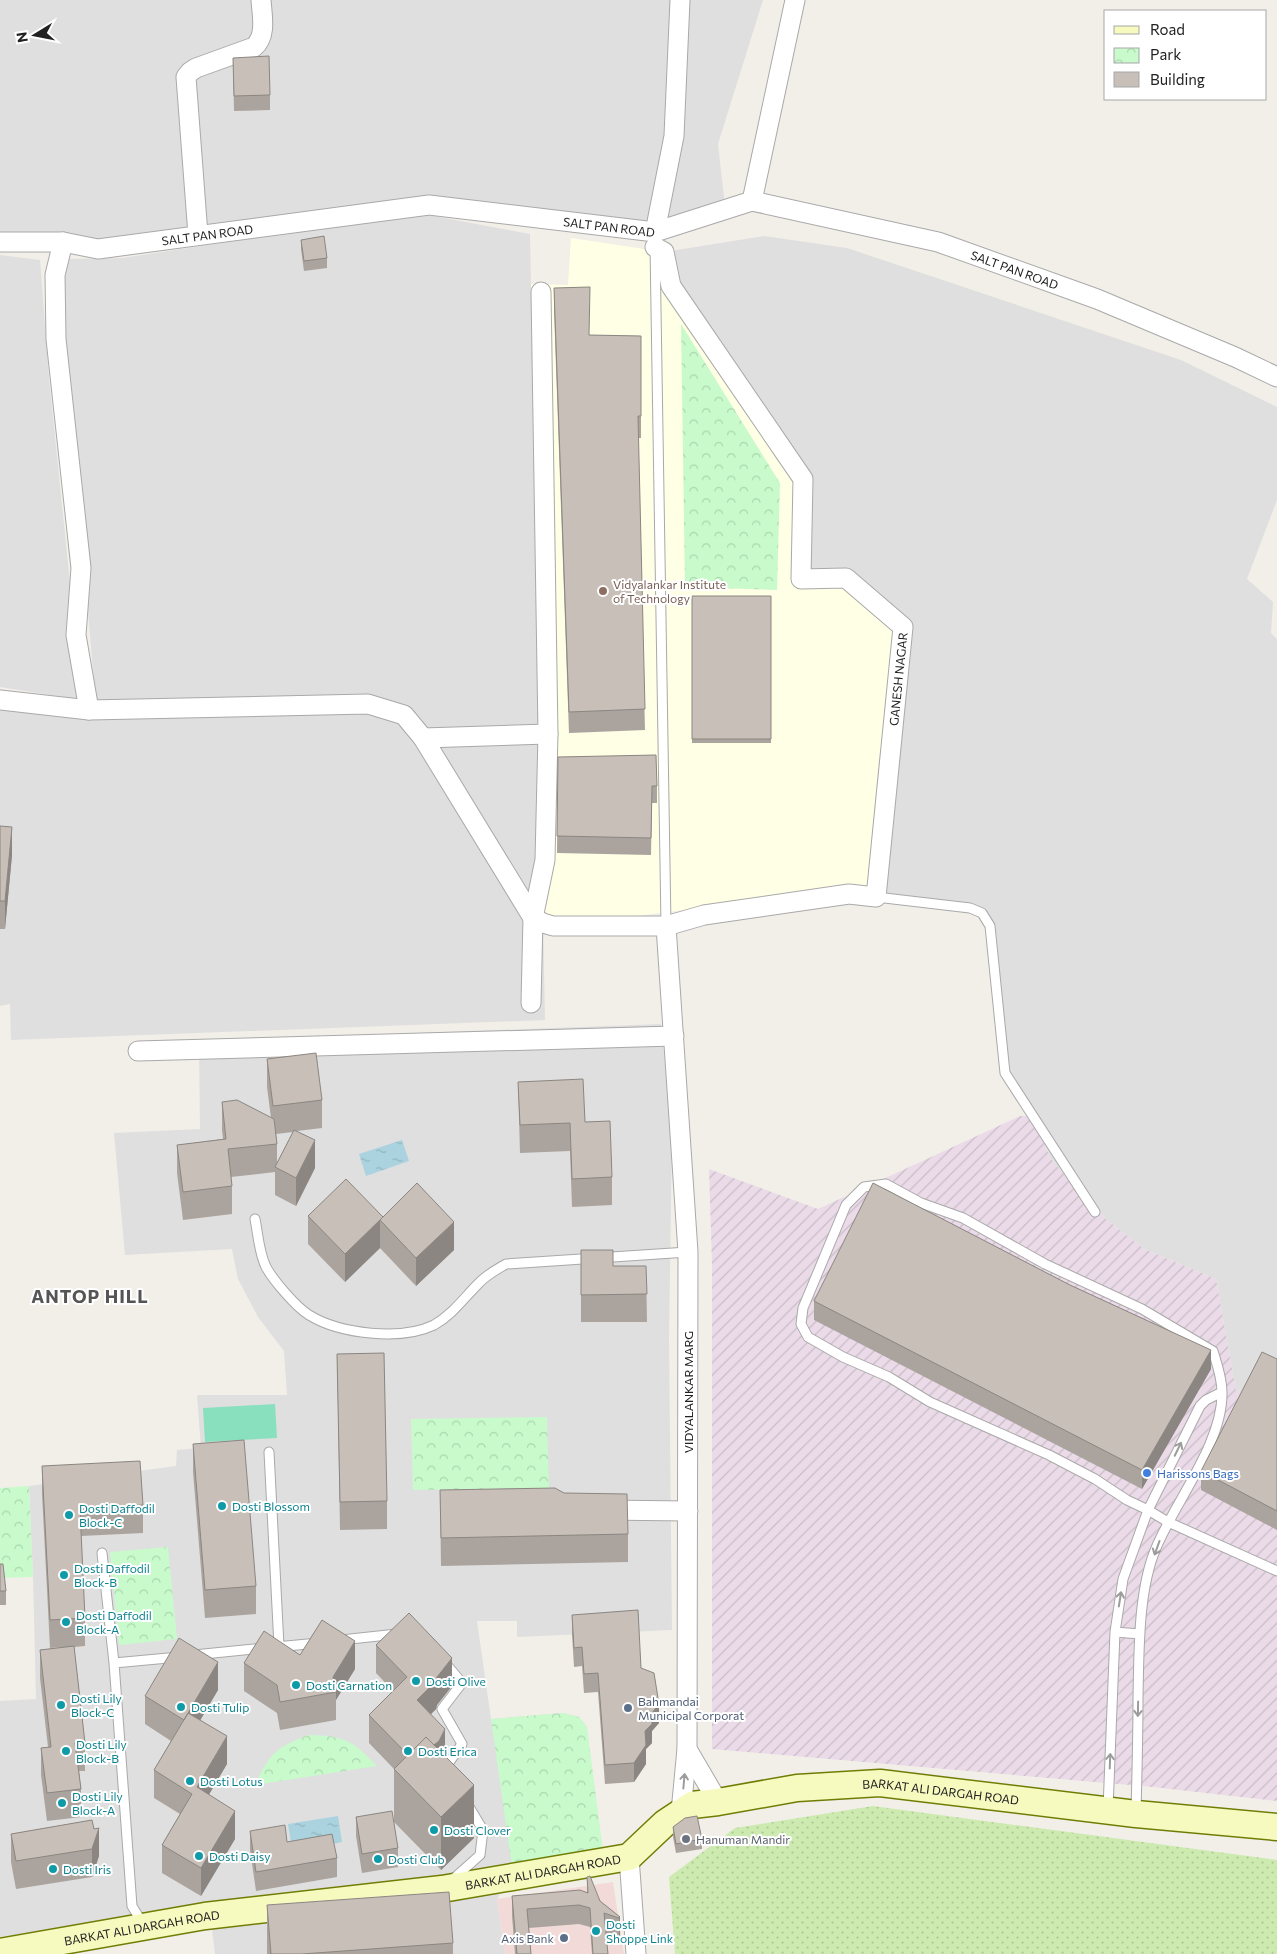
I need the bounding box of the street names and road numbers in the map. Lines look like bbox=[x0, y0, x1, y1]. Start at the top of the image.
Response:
street label: SALT PAN ROAD bbox=[563, 214, 656, 239]
street label: SALT PAN ROAD bbox=[161, 221, 254, 247]
street label: SALT PAN ROAD bbox=[969, 247, 1061, 292]
street label: GANESH NAGAR bbox=[886, 632, 909, 726]
street label: VIDYALANKAR MARG bbox=[681, 1331, 695, 1453]
street label: BARKAT ALI DARGAH ROAD bbox=[862, 1776, 1020, 1807]
street label: BARKAT ALI DARGAH ROAD bbox=[464, 1852, 622, 1892]
street label: BARKAT ALI DARGAH ROAD bbox=[63, 1907, 221, 1948]

